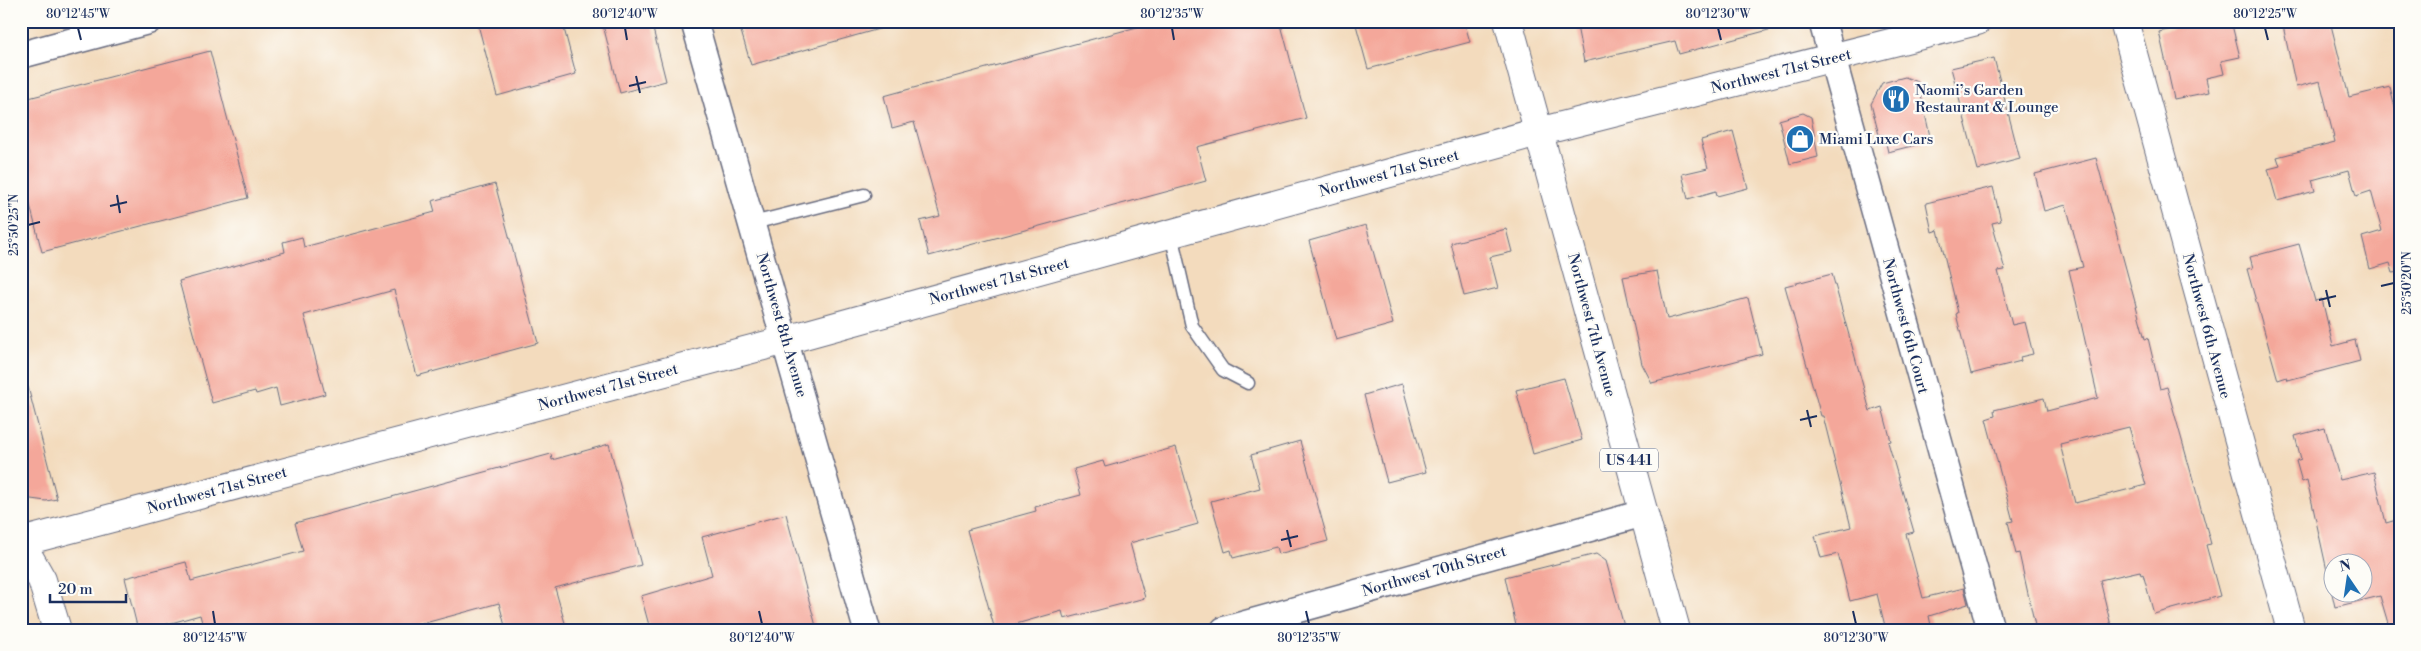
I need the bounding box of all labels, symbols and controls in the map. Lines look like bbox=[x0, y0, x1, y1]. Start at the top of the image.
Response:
text: 80°12'45"W bbox=[46, 7, 111, 22]
text: 80°12'40"W bbox=[592, 7, 659, 22]
text: 80°12'35"W bbox=[1140, 7, 1205, 22]
text: 80°12'30"W bbox=[1686, 7, 1752, 22]
text: 80°12'25"W bbox=[2233, 7, 2298, 22]
street label: Northwest 71st Street bbox=[1709, 45, 1854, 98]
place label: Naomi’s Garden Restaurant & Lounge bbox=[1915, 81, 2059, 117]
restaurant icon: Naomi’s Garden Restaurant & Lounge bbox=[1881, 84, 1911, 114]
shop icon: Miami Luxe Cars bbox=[1785, 124, 1815, 154]
place label: Miami Luxe Cars bbox=[1819, 130, 1933, 149]
street label: Northwest 71st Street bbox=[1317, 145, 1462, 201]
text: 25°50'25"N bbox=[7, 194, 22, 256]
street label: Northwest 8th Avenue bbox=[752, 251, 811, 400]
street label: Northwest 7th Avenue bbox=[1563, 251, 1620, 399]
street label: Northwest 6th Avenue bbox=[2178, 251, 2235, 401]
text: 25°50'20"N bbox=[2400, 251, 2415, 315]
street label: Northwest 71st Street bbox=[927, 253, 1072, 309]
street label: Northwest 6th Court bbox=[1878, 256, 1933, 397]
street label: Northwest 71st Street bbox=[536, 359, 681, 415]
road number: US 441 bbox=[1600, 448, 1658, 472]
street label: Northwest 71st Street bbox=[145, 462, 290, 518]
street label: Northwest 70th Street bbox=[1360, 542, 1509, 601]
north arrow bbox=[2324, 554, 2374, 604]
text: N bbox=[2338, 556, 2353, 576]
scale bar bbox=[50, 571, 126, 603]
text: 20 m bbox=[58, 580, 93, 599]
text: 80°12'45"W bbox=[183, 631, 248, 646]
text: 80°12'40"W bbox=[729, 631, 796, 646]
text: 80°12'35"W bbox=[1277, 631, 1342, 646]
text: 80°12'30"W bbox=[1824, 631, 1890, 646]

